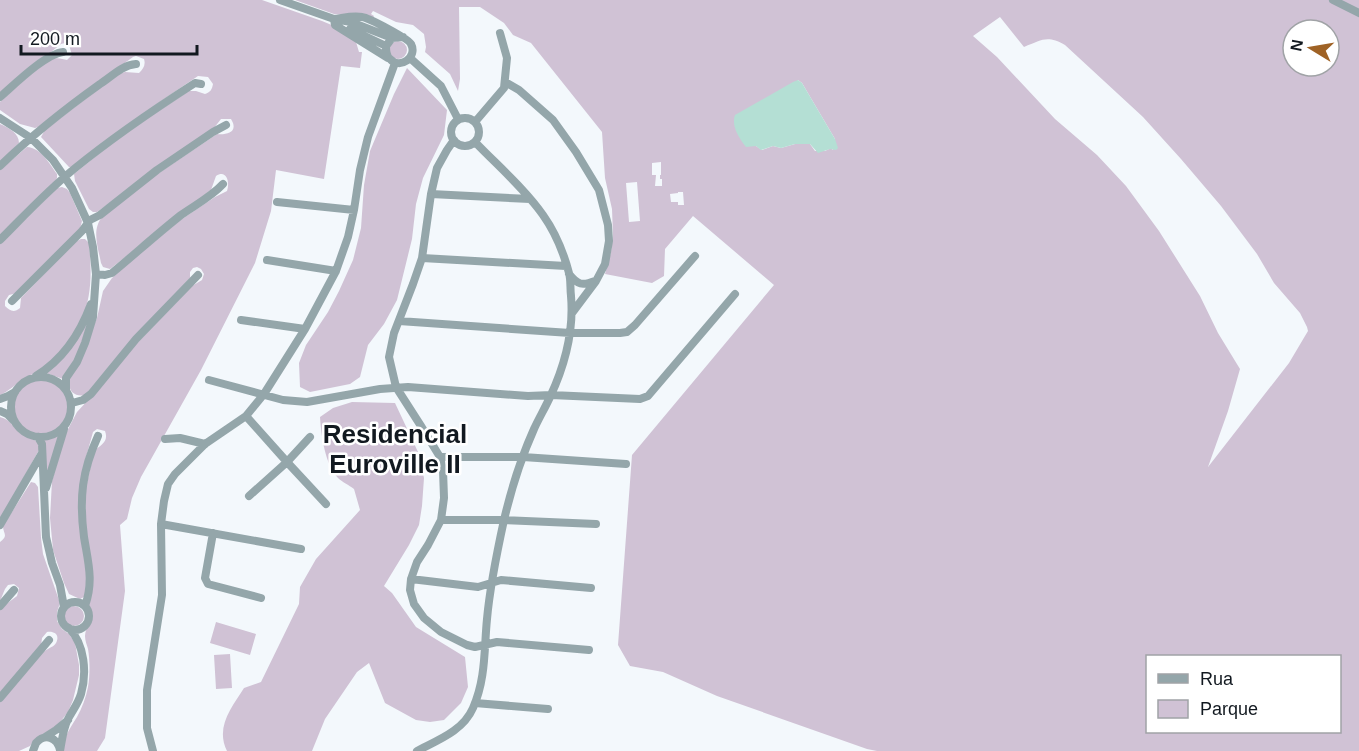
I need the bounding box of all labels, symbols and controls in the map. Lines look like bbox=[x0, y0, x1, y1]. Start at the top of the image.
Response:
scale bar bbox=[21, 18, 196, 56]
north arrow bbox=[1281, 18, 1341, 78]
text: 200 m bbox=[30, 29, 80, 49]
text: N bbox=[1287, 38, 1306, 53]
district label: Residencial Euroville II bbox=[323, 419, 467, 479]
legend bbox=[1146, 655, 1341, 733]
text: Rua bbox=[1200, 669, 1234, 689]
text: Parque bbox=[1200, 699, 1258, 719]

